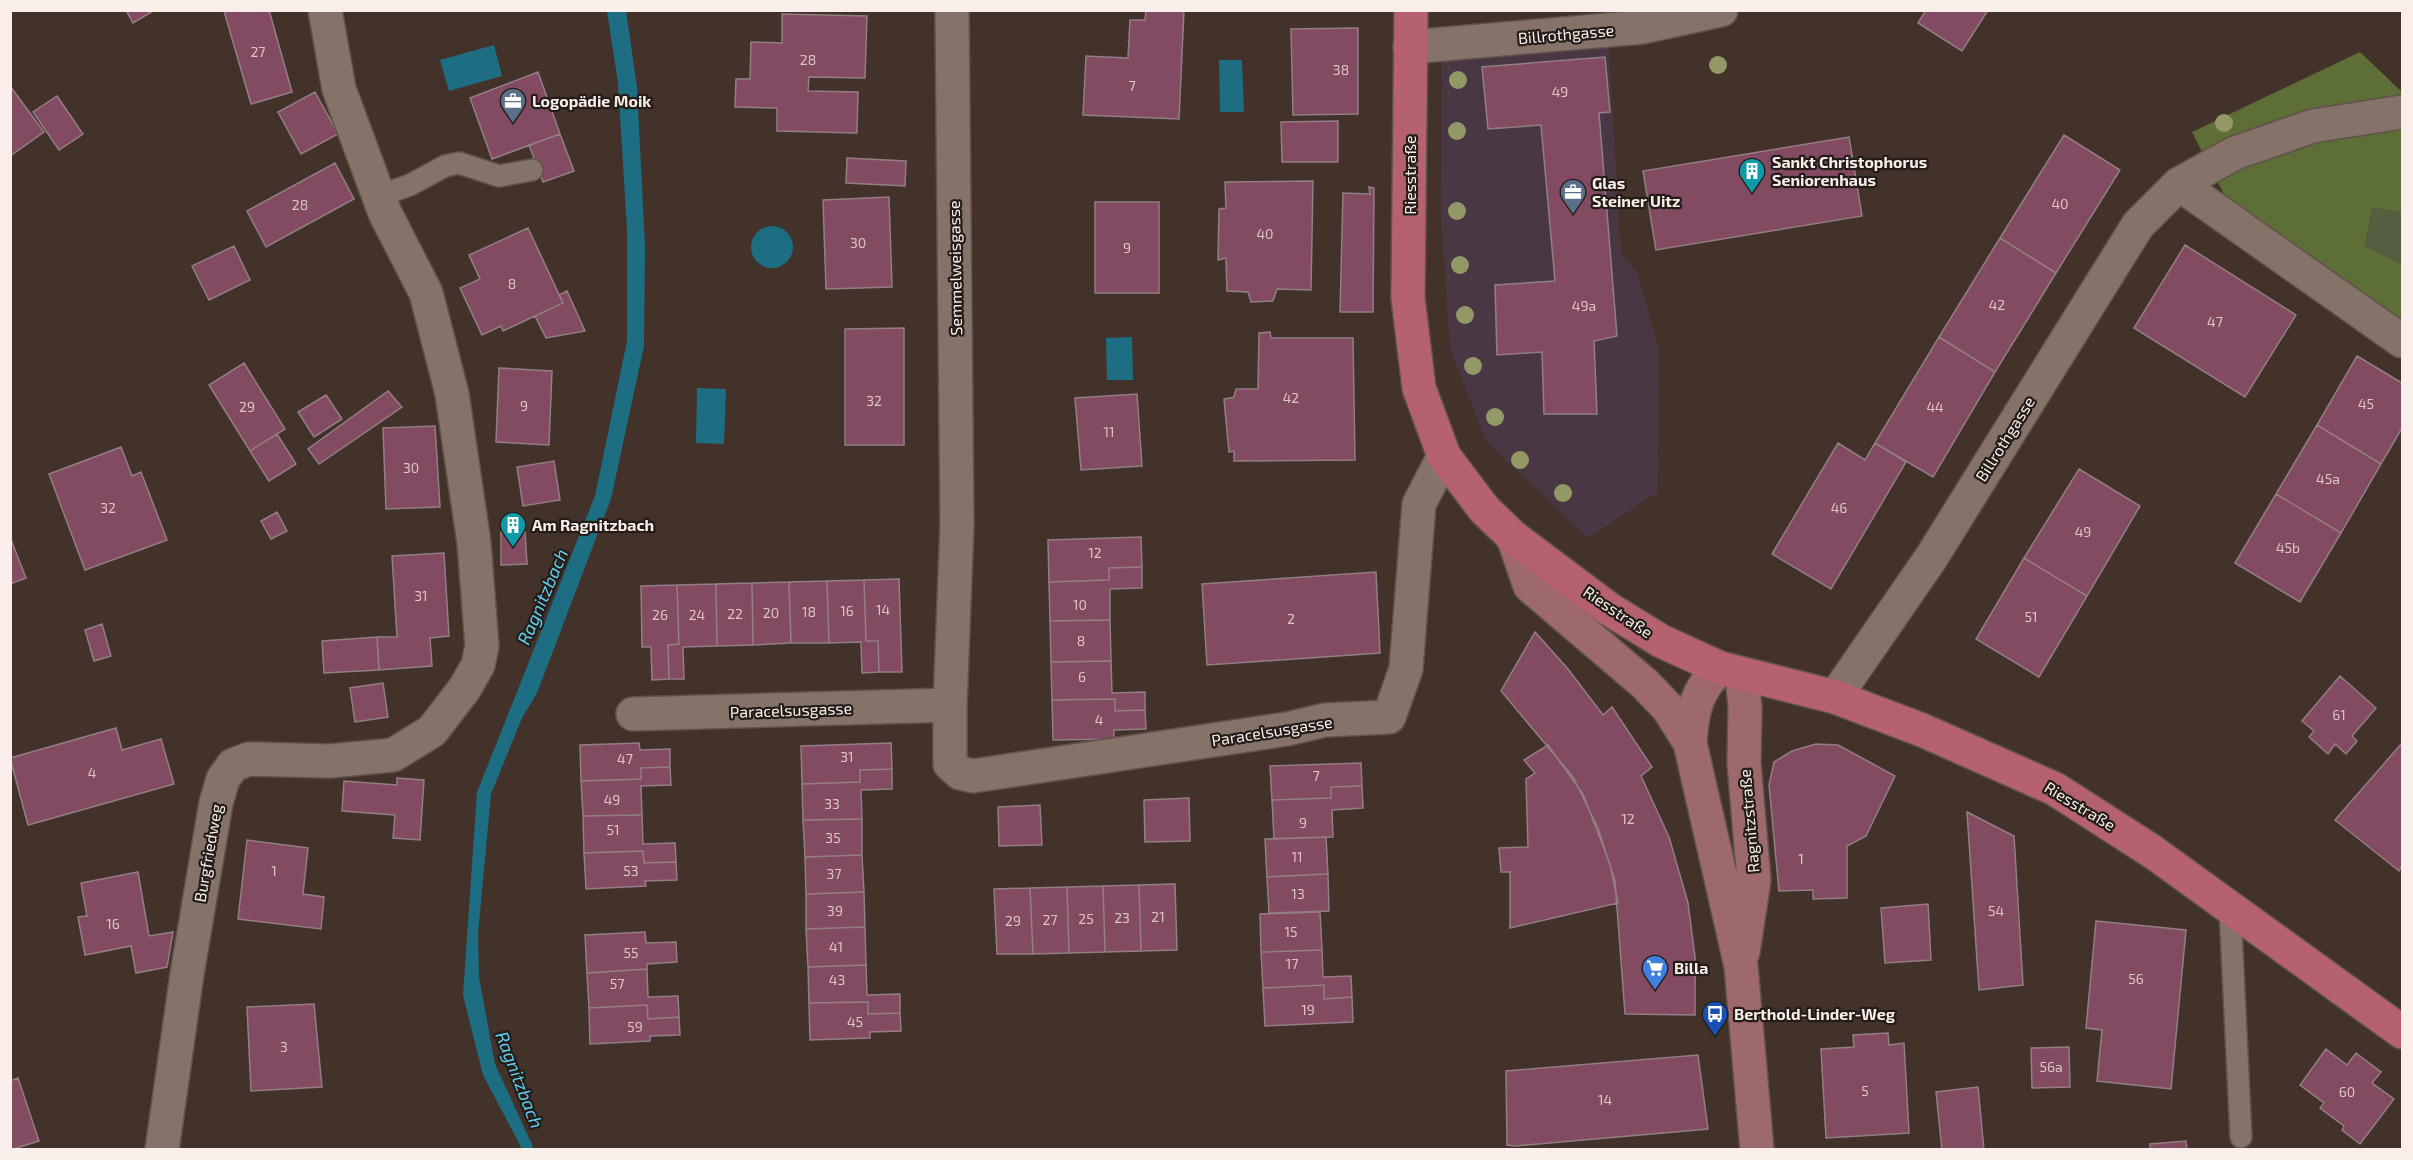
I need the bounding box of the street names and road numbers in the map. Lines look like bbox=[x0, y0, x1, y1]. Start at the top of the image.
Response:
street label: Billrothgasse bbox=[1517, 20, 1615, 47]
street label: Riesstraße bbox=[1400, 135, 1419, 215]
street label: Semmelweisgasse bbox=[944, 200, 965, 336]
street label: Billrothgasse bbox=[1971, 393, 2038, 485]
street label: Riesstraße bbox=[1580, 582, 1657, 642]
street label: Paracelsusgasse bbox=[730, 698, 852, 721]
street label: Paracelsusgasse bbox=[1210, 712, 1334, 749]
street label: Ragnitzstraße bbox=[1735, 768, 1762, 874]
street label: Riesstraße bbox=[2041, 777, 2119, 834]
street label: Burgfriedweg bbox=[190, 802, 225, 903]

